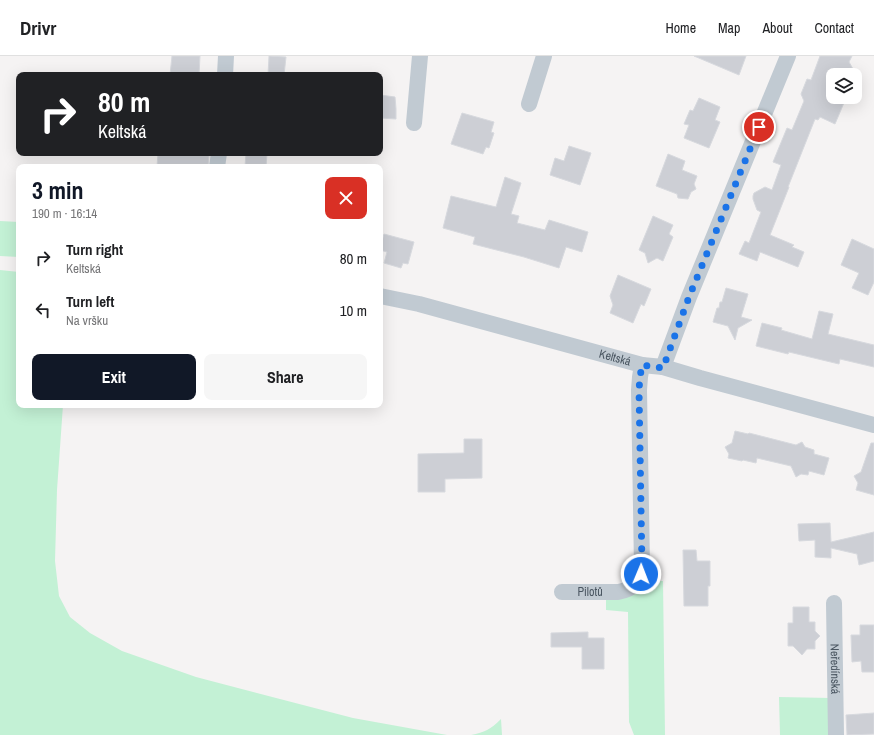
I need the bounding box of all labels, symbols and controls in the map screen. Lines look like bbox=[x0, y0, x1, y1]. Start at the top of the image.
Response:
text: Drivr bbox=[20, 15, 56, 41]
text: Home bbox=[665, 19, 696, 37]
text: Map bbox=[718, 19, 740, 37]
text: About bbox=[762, 19, 792, 37]
text: Contact bbox=[814, 19, 854, 37]
map controls bbox=[826, 68, 862, 104]
button: layers bbox=[826, 68, 862, 104]
text: 80 m bbox=[98, 83, 150, 121]
icon: right bbox=[32, 88, 84, 140]
pin bbox=[742, 110, 776, 144]
icon: arrive bbox=[748, 116, 770, 138]
text: Keltská bbox=[98, 119, 146, 144]
text: 3 min bbox=[32, 174, 83, 206]
button: close bbox=[325, 177, 367, 219]
text: 190 m · 16:14 bbox=[32, 205, 97, 222]
text: Turn right bbox=[66, 239, 123, 260]
icon: right bbox=[32, 247, 54, 269]
text: 80 m bbox=[340, 248, 367, 269]
text: Keltská bbox=[66, 260, 101, 277]
text: Turn left bbox=[66, 291, 114, 312]
icon: left bbox=[32, 299, 54, 321]
text: 10 m bbox=[340, 300, 367, 321]
text: Na vršku bbox=[66, 312, 108, 329]
street label: Keltská bbox=[597, 346, 633, 370]
button: Exit bbox=[32, 354, 196, 400]
button: Share bbox=[204, 354, 367, 400]
position arrow bbox=[620, 553, 662, 595]
street label: Pilotů bbox=[577, 584, 603, 600]
street label: Neředínská bbox=[827, 644, 843, 695]

